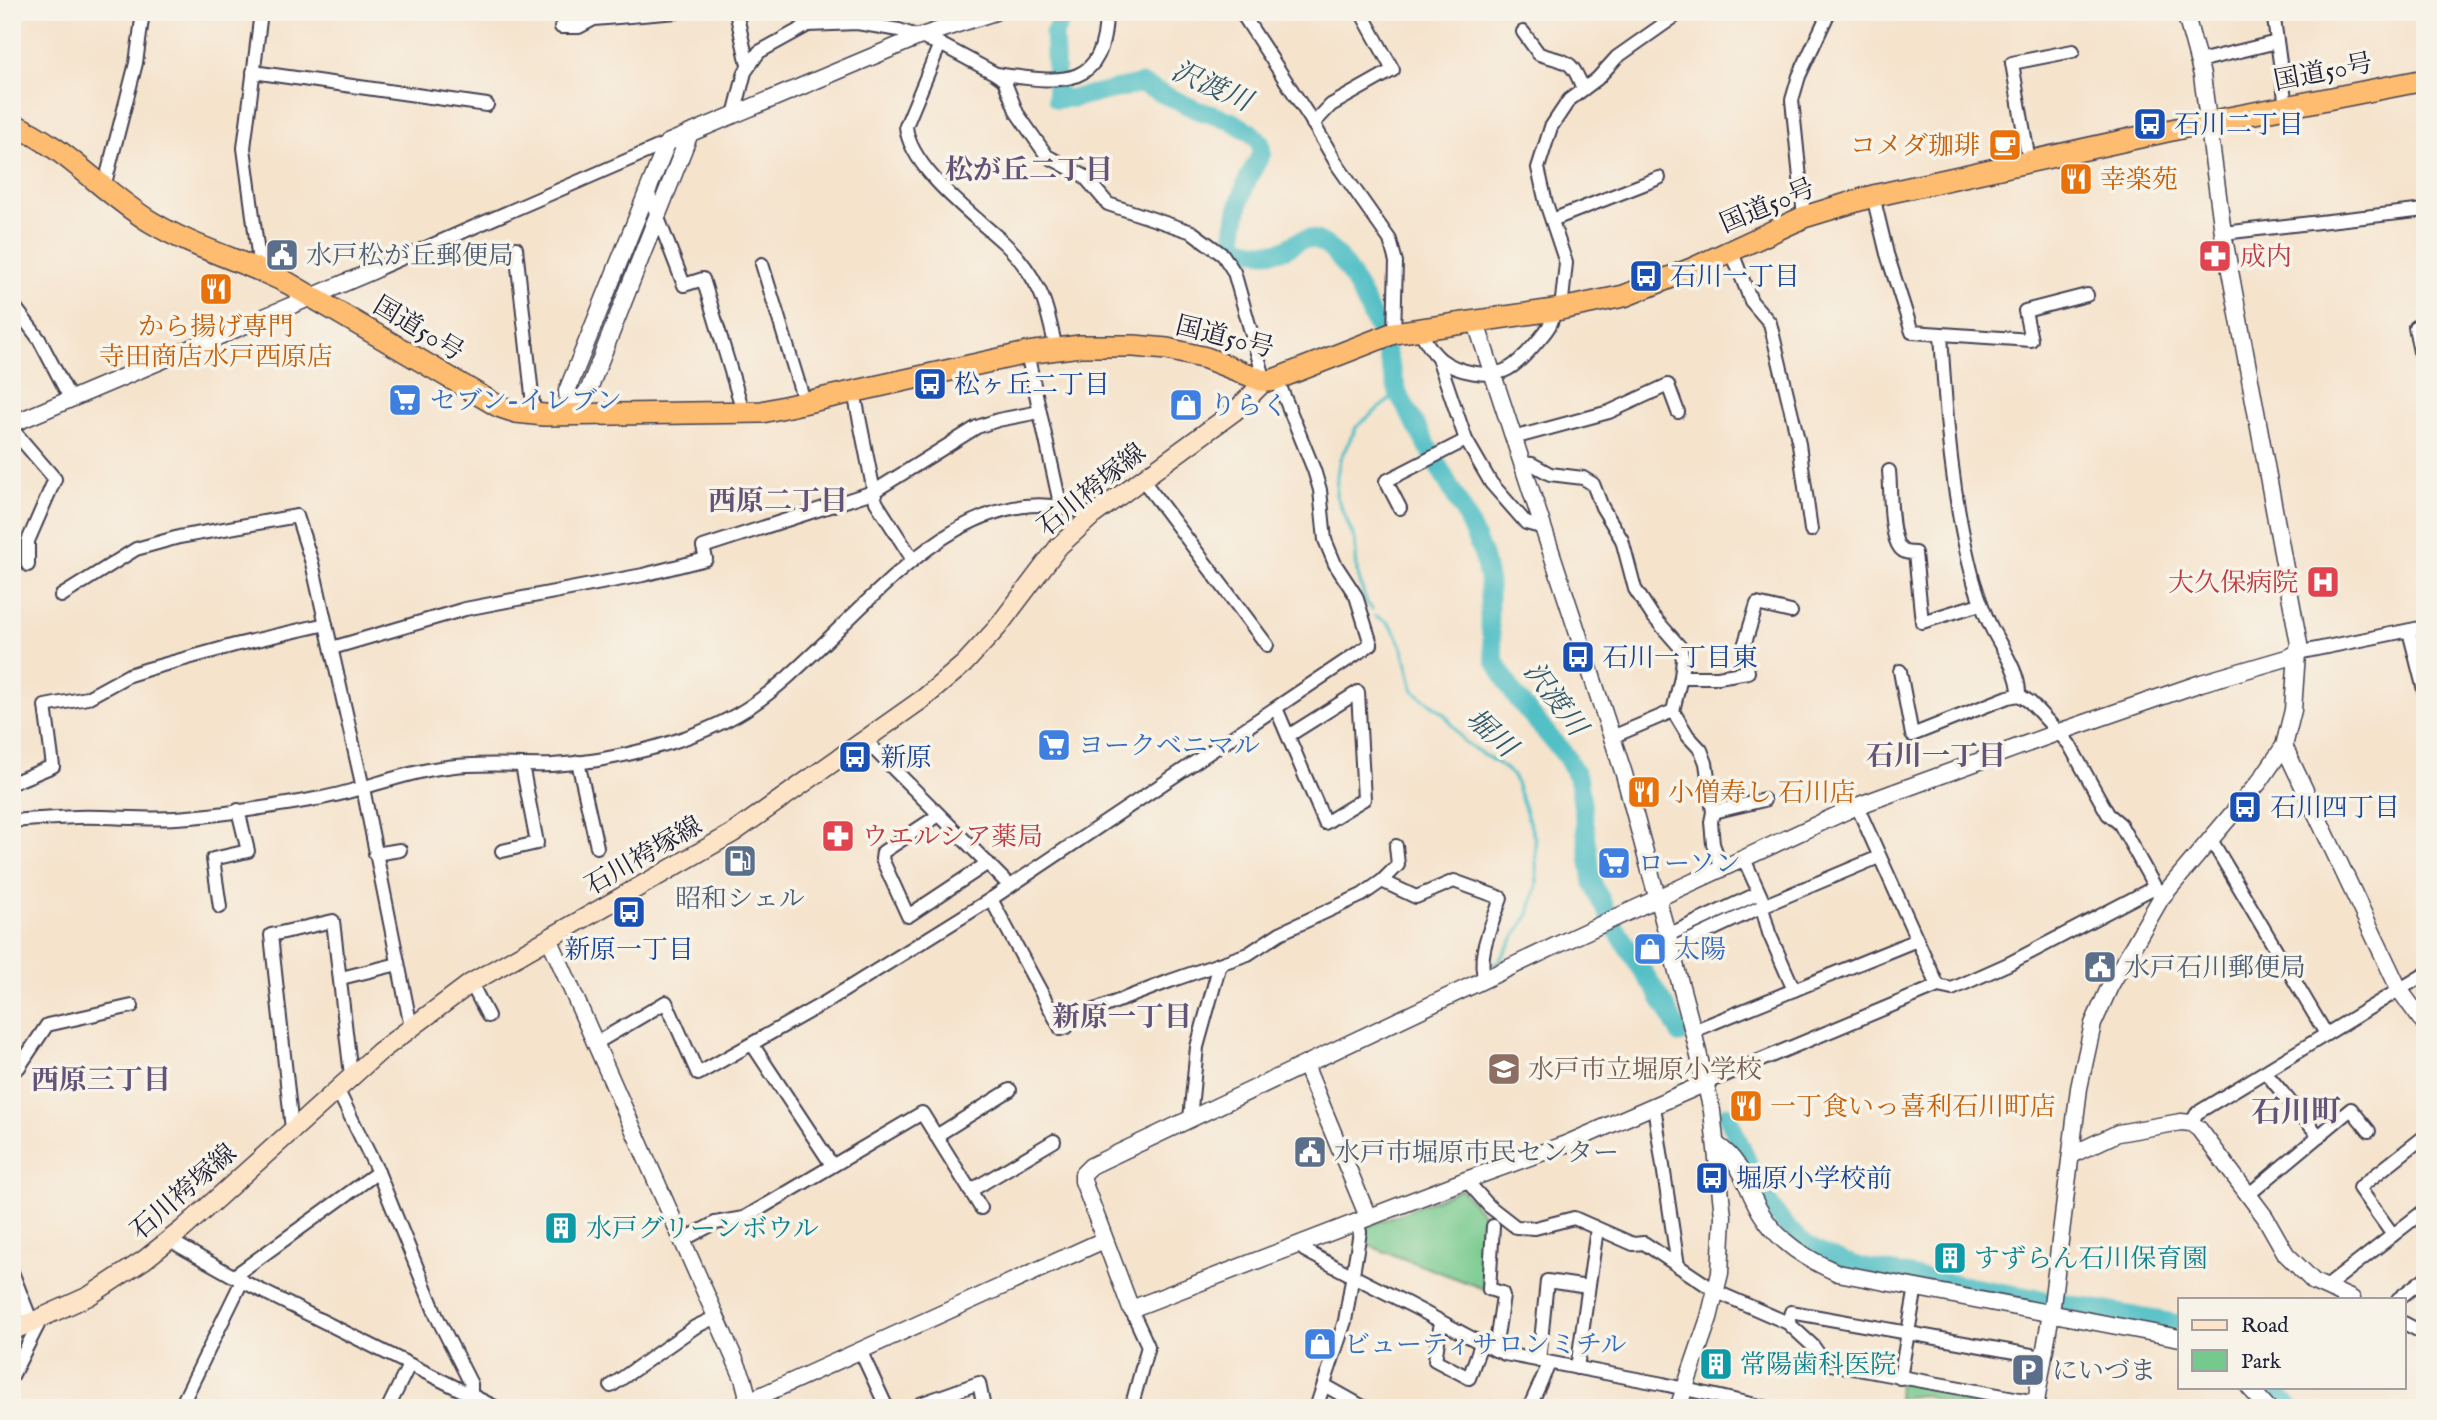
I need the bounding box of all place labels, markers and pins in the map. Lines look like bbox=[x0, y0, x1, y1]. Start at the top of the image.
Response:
bus stop icon: 石川二丁目 bbox=[2131, 105, 2169, 143]
place label: 石川二丁目 bbox=[2174, 109, 2304, 142]
cafe icon: コメダ珈琲 bbox=[1986, 126, 2024, 164]
place label: コメダ珈琲 bbox=[1850, 130, 1980, 163]
restaurant icon: 幸楽苑 bbox=[2057, 160, 2095, 198]
place label: 幸楽苑 bbox=[2100, 164, 2178, 197]
public building icon: 水戸松が丘郵便局 bbox=[263, 236, 301, 274]
pharmacy icon: 成内 bbox=[2196, 237, 2234, 275]
place label: 水戸松が丘郵便局 bbox=[306, 240, 514, 273]
place label: 成内 bbox=[2240, 241, 2292, 274]
bus stop icon: 石川一丁目 bbox=[1627, 257, 1665, 295]
place label: 石川一丁目 bbox=[1670, 261, 1800, 294]
restaurant icon: から揚げ専門 寺田商店水戸西原店 bbox=[197, 270, 235, 308]
place label: から揚げ専門 寺田商店水戸西原店 bbox=[99, 311, 333, 374]
bus stop icon: 松ヶ丘二丁目 bbox=[911, 365, 949, 403]
place label: 松ヶ丘二丁目 bbox=[954, 369, 1110, 402]
supermarket icon: セブン-イレブン bbox=[386, 381, 424, 419]
place label: セブン-イレブン bbox=[430, 385, 622, 418]
shop icon: りらく bbox=[1167, 386, 1205, 424]
place label: りらく bbox=[1210, 390, 1288, 423]
hospital icon: 大久保病院 bbox=[2304, 563, 2342, 601]
place label: 大久保病院 bbox=[2168, 567, 2298, 600]
bus stop icon: 石川一丁目東 bbox=[1559, 638, 1597, 676]
place label: 石川一丁目東 bbox=[1602, 642, 1758, 675]
supermarket icon: ヨークベニマル bbox=[1035, 726, 1073, 764]
place label: ヨークベニマル bbox=[1078, 730, 1260, 763]
bus stop icon: 新原 bbox=[836, 738, 874, 776]
place label: 新原 bbox=[880, 742, 932, 775]
restaurant icon: 小僧寿し 石川店 bbox=[1625, 773, 1663, 811]
place label: 小僧寿し 石川店 bbox=[1668, 777, 1856, 810]
bus stop icon: 石川四丁目 bbox=[2226, 788, 2264, 826]
place label: 石川四丁目 bbox=[2270, 792, 2400, 825]
pharmacy icon: ウエルシア薬局 bbox=[819, 817, 857, 855]
place label: ウエルシア薬局 bbox=[862, 821, 1043, 854]
fuel station icon: 昭和シェル bbox=[721, 842, 759, 880]
supermarket icon: ローソン bbox=[1595, 844, 1633, 882]
place label: ローソン bbox=[1638, 848, 1741, 881]
place label: 昭和シェル bbox=[675, 883, 805, 916]
bus stop icon: 新原一丁目 bbox=[610, 893, 648, 931]
shop icon: 太陽 bbox=[1631, 930, 1669, 968]
place label: 新原一丁目 bbox=[564, 934, 694, 967]
place label: 太陽 bbox=[1674, 934, 1726, 967]
public building icon: 水戸石川郵便局 bbox=[2081, 948, 2119, 986]
place label: 水戸石川郵便局 bbox=[2124, 952, 2306, 985]
school or university icon: 水戸市立堀原小学校 bbox=[1485, 1050, 1523, 1088]
place label: 水戸市立堀原小学校 bbox=[1528, 1054, 1762, 1087]
restaurant icon: 一丁食いっ喜利石川町店 bbox=[1727, 1087, 1765, 1125]
place label: 一丁食いっ喜利石川町店 bbox=[1770, 1091, 2056, 1124]
public building icon: 水戸市堀原市民センター bbox=[1291, 1133, 1329, 1171]
place label: 水戸市堀原市民センター bbox=[1334, 1137, 1619, 1170]
bus stop icon: 堀原小学校前 bbox=[1693, 1159, 1731, 1197]
place label: 堀原小学校前 bbox=[1736, 1163, 1892, 1196]
building icon: 水戸グリーンボウル bbox=[542, 1209, 580, 1247]
place label: 水戸グリーンボウル bbox=[586, 1213, 819, 1246]
building icon: すずらん石川保育園 bbox=[1931, 1239, 1969, 1277]
place label: すずらん石川保育園 bbox=[1974, 1243, 2208, 1276]
shop icon: ビューティサロンミチル bbox=[1301, 1325, 1339, 1363]
place label: ビューティサロンミチル bbox=[1344, 1329, 1627, 1362]
building icon: 常陽歯科医院 bbox=[1697, 1345, 1735, 1383]
place label: 常陽歯科医院 bbox=[1740, 1349, 1896, 1382]
parking icon: にいづま bbox=[2009, 1351, 2047, 1389]
place label: にいづま bbox=[2052, 1355, 2156, 1388]

